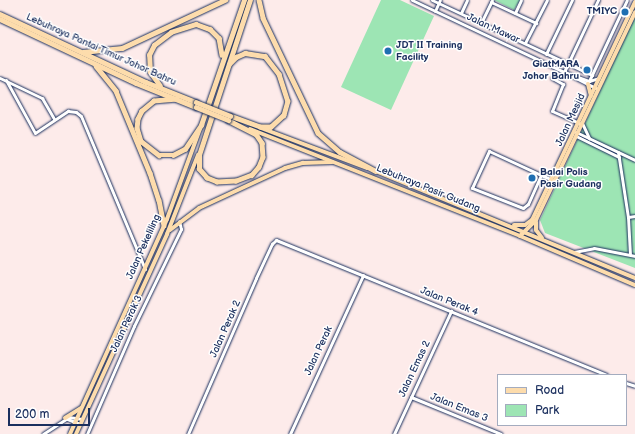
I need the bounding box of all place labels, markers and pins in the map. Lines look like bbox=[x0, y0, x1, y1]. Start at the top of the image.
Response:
place label: TMIYC bbox=[587, 6, 617, 18]
marker: TMIYC bbox=[620, 7, 630, 17]
place label: JDT II Training Facility bbox=[396, 39, 462, 62]
marker: JDT II Training Facility bbox=[383, 46, 393, 56]
place label: GiatMARA Johor Bahru bbox=[523, 58, 579, 82]
marker: GiatMARA Johor Bahru bbox=[582, 65, 592, 75]
place label: Balai Polis Pasir Gudang bbox=[540, 166, 601, 190]
marker: Balai Polis Pasir Gudang bbox=[527, 173, 537, 183]

